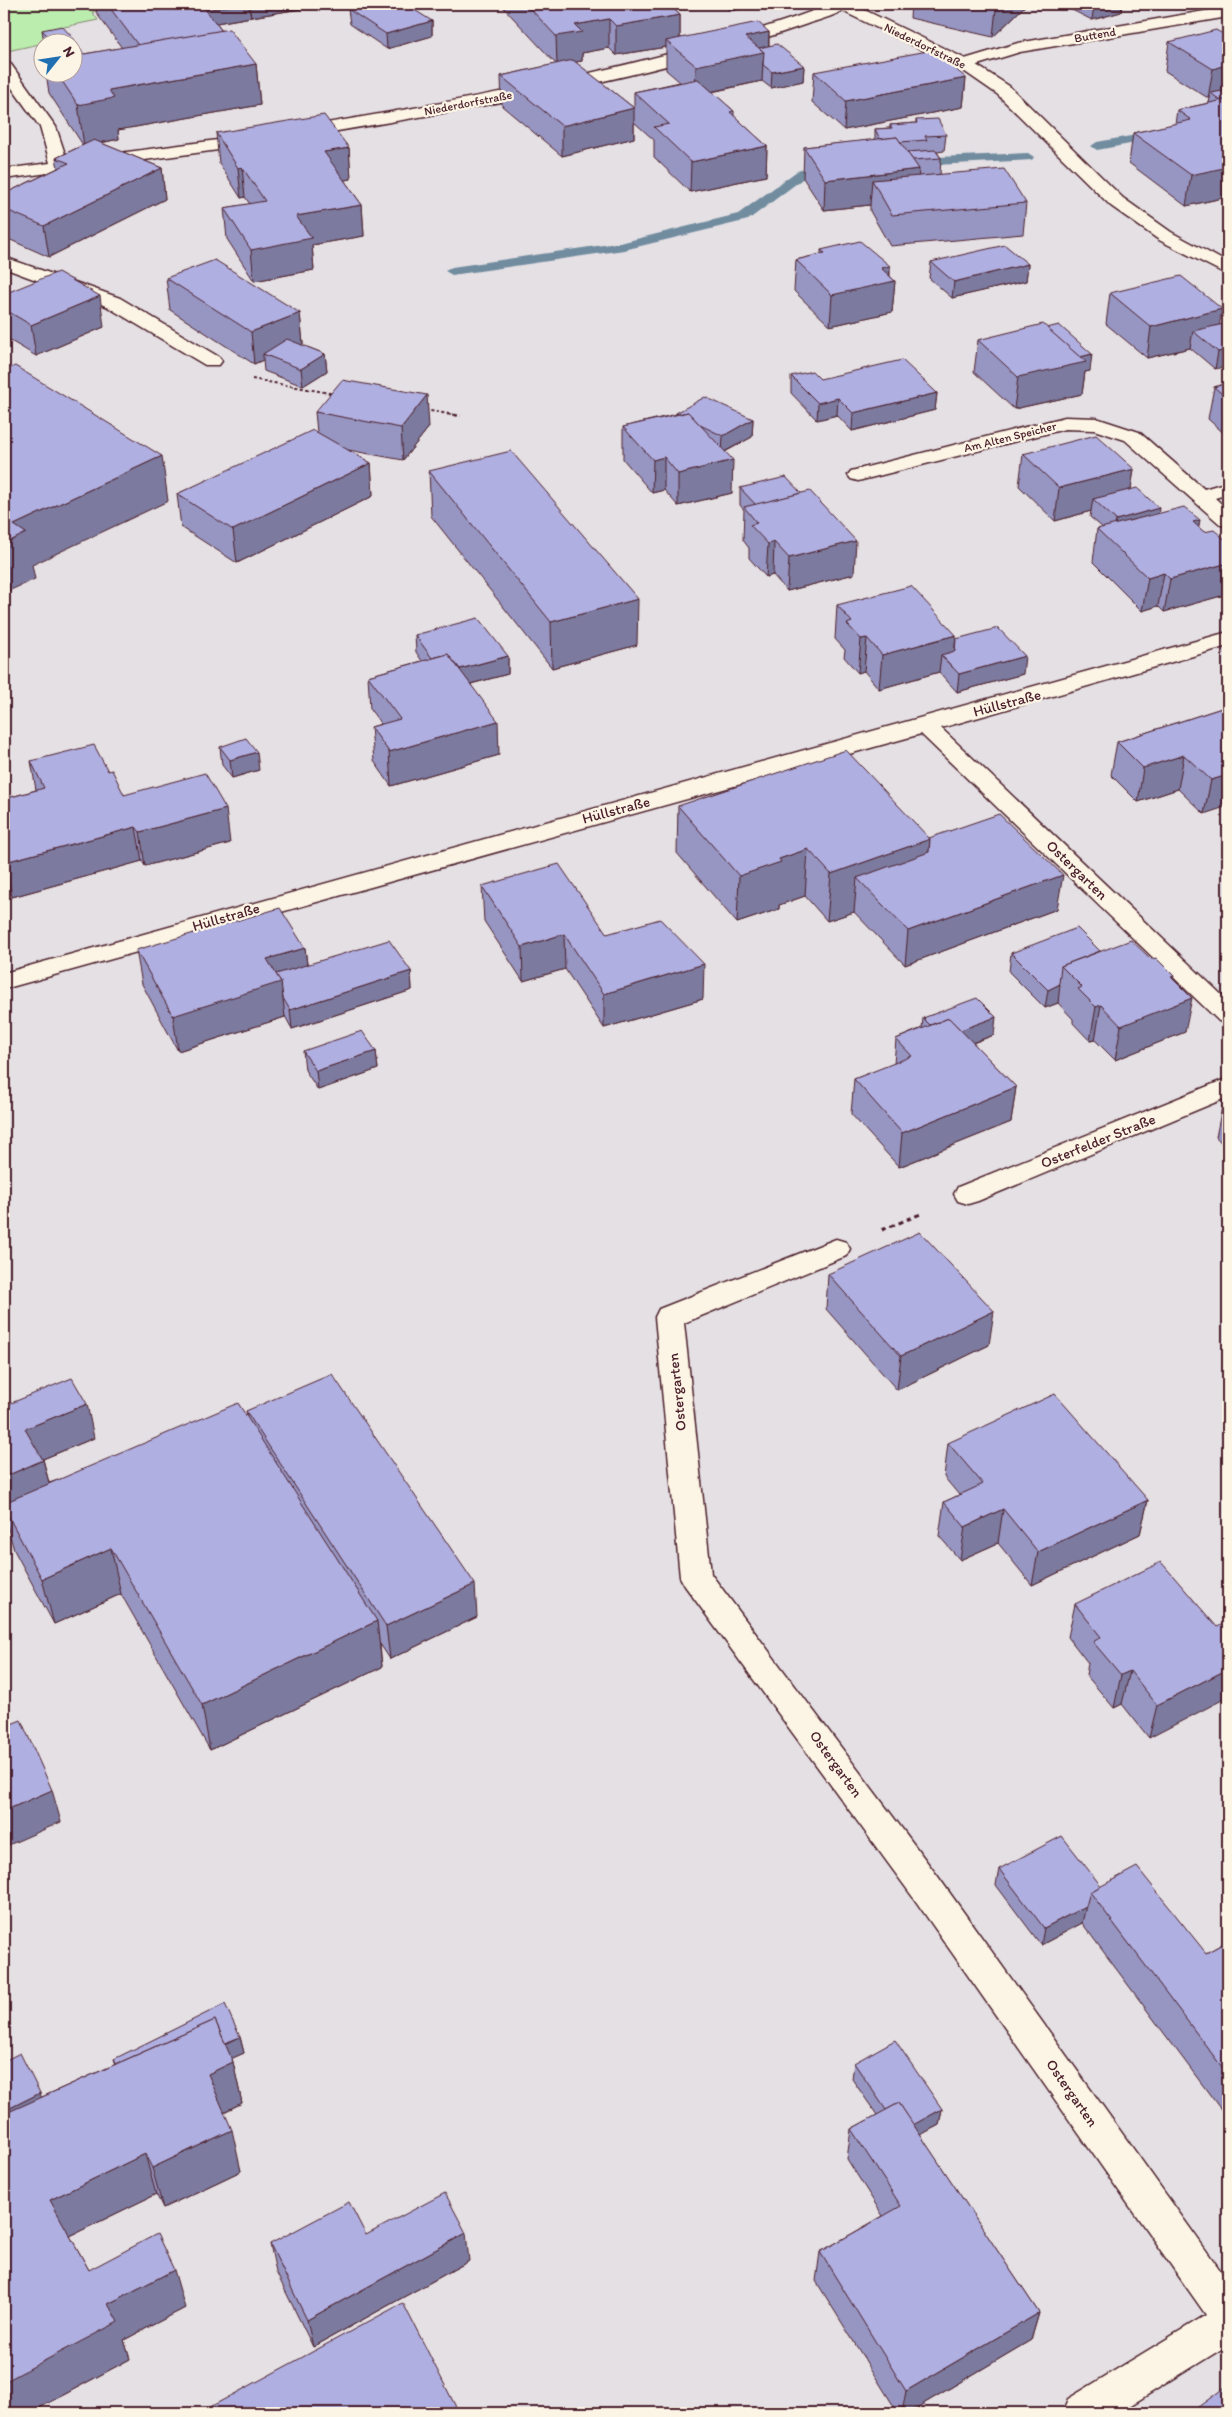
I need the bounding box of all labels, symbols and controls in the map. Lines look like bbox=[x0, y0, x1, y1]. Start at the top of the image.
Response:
street label: Niederdorfstraße bbox=[882, 20, 968, 72]
street label: Buttend bbox=[1073, 24, 1117, 46]
north arrow bbox=[32, 32, 82, 82]
text: N bbox=[59, 43, 79, 60]
street label: Niederdorfstraße bbox=[423, 88, 513, 118]
street label: Am Alten Speicher bbox=[962, 419, 1058, 455]
street label: Hüllstraße bbox=[971, 685, 1043, 721]
street label: Hüllstraße bbox=[580, 792, 652, 828]
street label: Ostergarten bbox=[1043, 836, 1112, 904]
street label: Hüllstraße bbox=[190, 899, 262, 935]
street label: Osterfelder Straße bbox=[1038, 1110, 1158, 1172]
street label: Ostergarten bbox=[664, 1352, 690, 1432]
street label: Ostergarten bbox=[806, 1727, 867, 1801]
street label: Ostergarten bbox=[1042, 2056, 1102, 2131]

